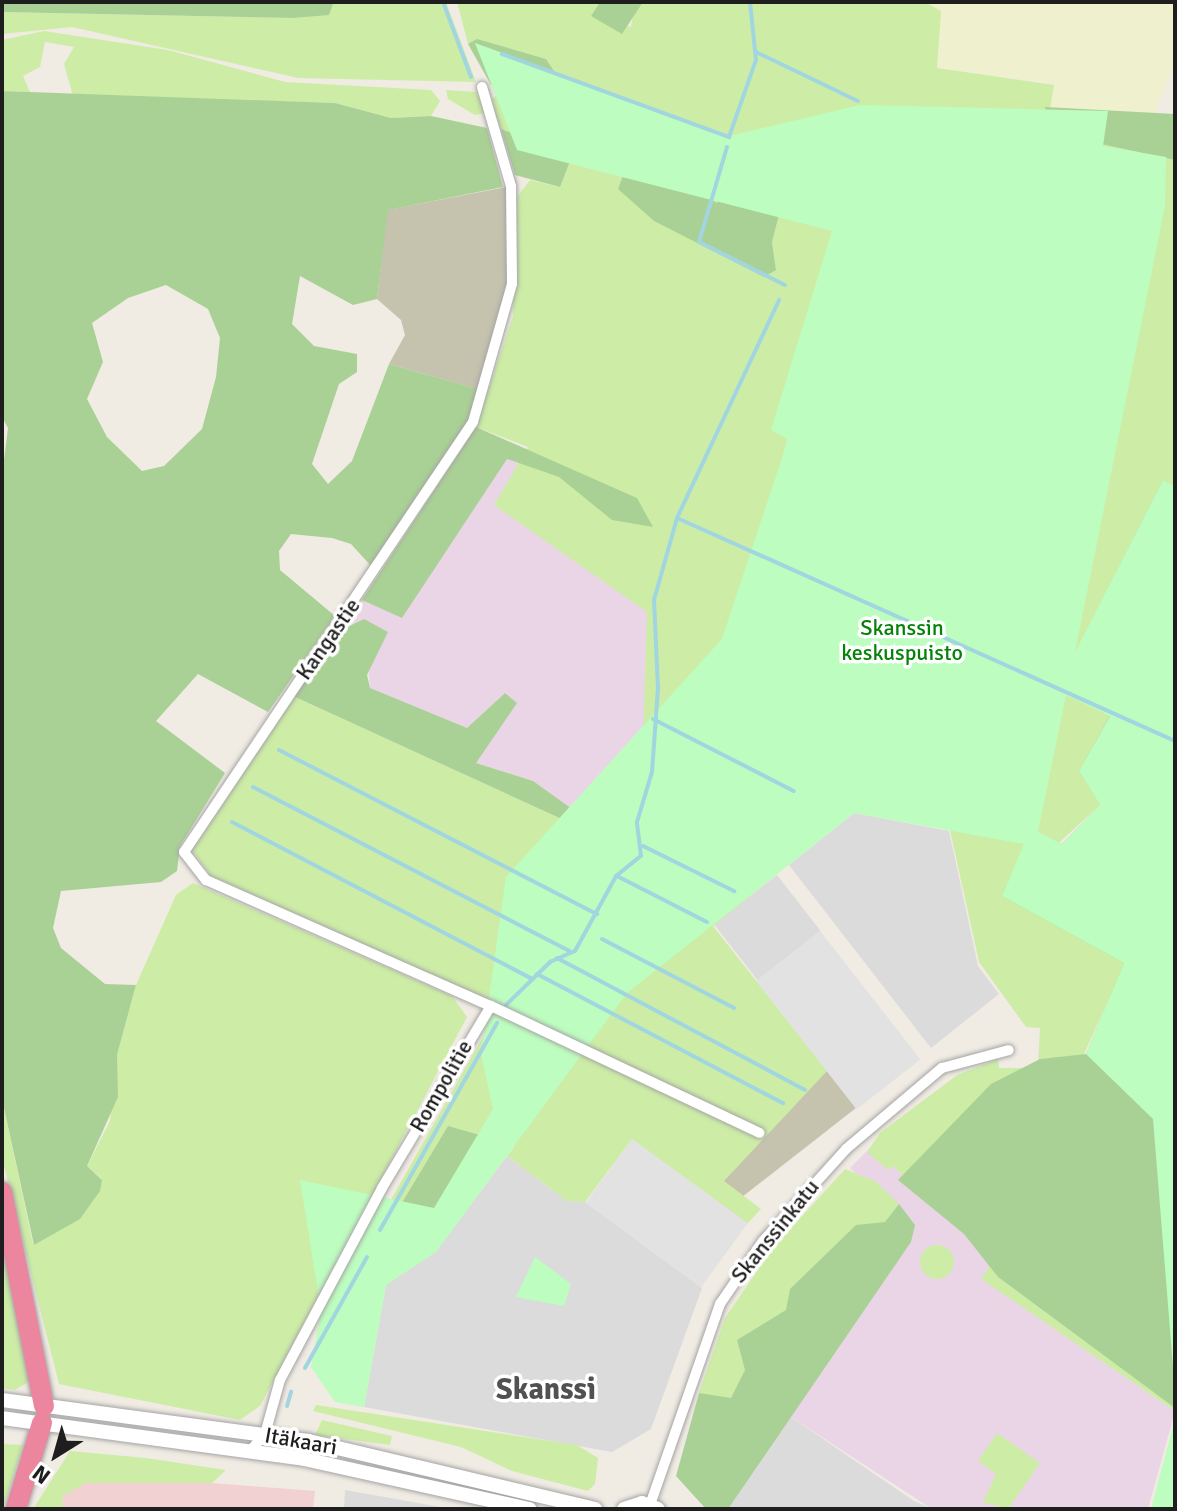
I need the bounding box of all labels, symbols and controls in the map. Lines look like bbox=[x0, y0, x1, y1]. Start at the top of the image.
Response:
street label: Kangastie bbox=[290, 593, 366, 685]
park label: Skanssin keskuspuisto bbox=[841, 614, 963, 666]
street label: Rompolitie bbox=[404, 1035, 478, 1137]
street label: Skanssinkatu bbox=[725, 1174, 825, 1288]
district label: Skanssi bbox=[496, 1372, 596, 1408]
north arrow bbox=[16, 1415, 96, 1495]
street label: Itäkaari bbox=[263, 1422, 339, 1460]
text: N bbox=[27, 1459, 55, 1490]

